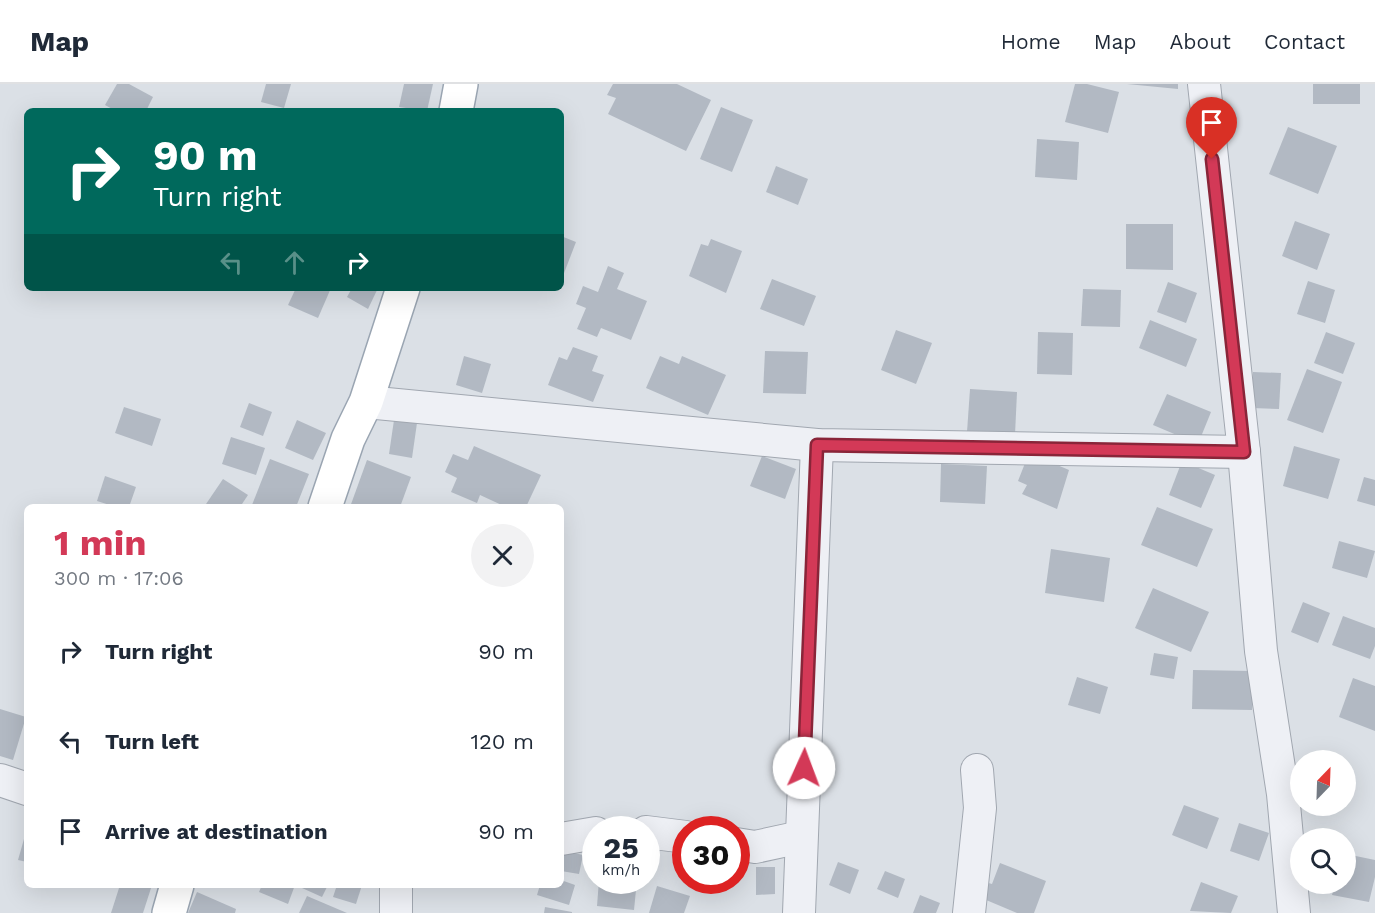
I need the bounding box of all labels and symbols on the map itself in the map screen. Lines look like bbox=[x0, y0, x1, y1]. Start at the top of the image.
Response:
pin bbox=[1186, 97, 1237, 159]
position arrow bbox=[772, 736, 836, 800]
north arrow bbox=[1290, 750, 1356, 816]
speed limit sign: 30 bbox=[672, 816, 750, 894]

